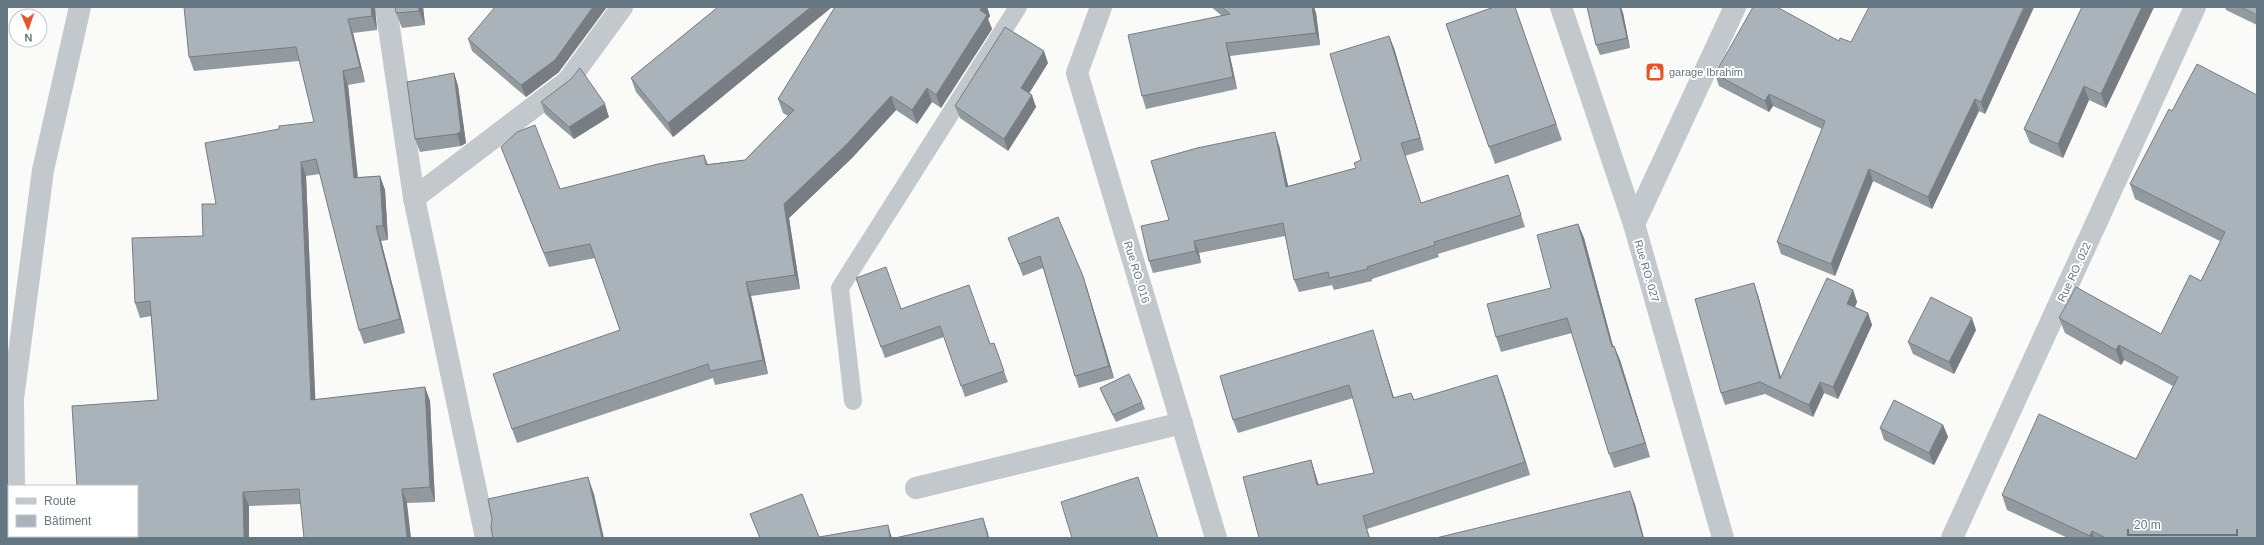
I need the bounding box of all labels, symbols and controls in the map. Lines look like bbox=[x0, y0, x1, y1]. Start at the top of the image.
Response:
north arrow bbox=[8, 8, 48, 48]
text: N bbox=[24, 32, 33, 44]
shop icon: garage Ibrahim bbox=[1644, 61, 1666, 83]
place label: garage Ibrahim bbox=[1669, 66, 1743, 78]
street label: Rue RO. 027 bbox=[1632, 238, 1662, 304]
street label: Rue RO. 016 bbox=[1122, 240, 1152, 304]
street label: Rue RO. 022 bbox=[2055, 240, 2093, 304]
legend bbox=[8, 485, 138, 537]
text: Route bbox=[44, 494, 76, 508]
scale bar bbox=[2128, 511, 2237, 537]
text: Bâtiment bbox=[44, 514, 92, 528]
text: 20 m bbox=[2134, 518, 2161, 532]

